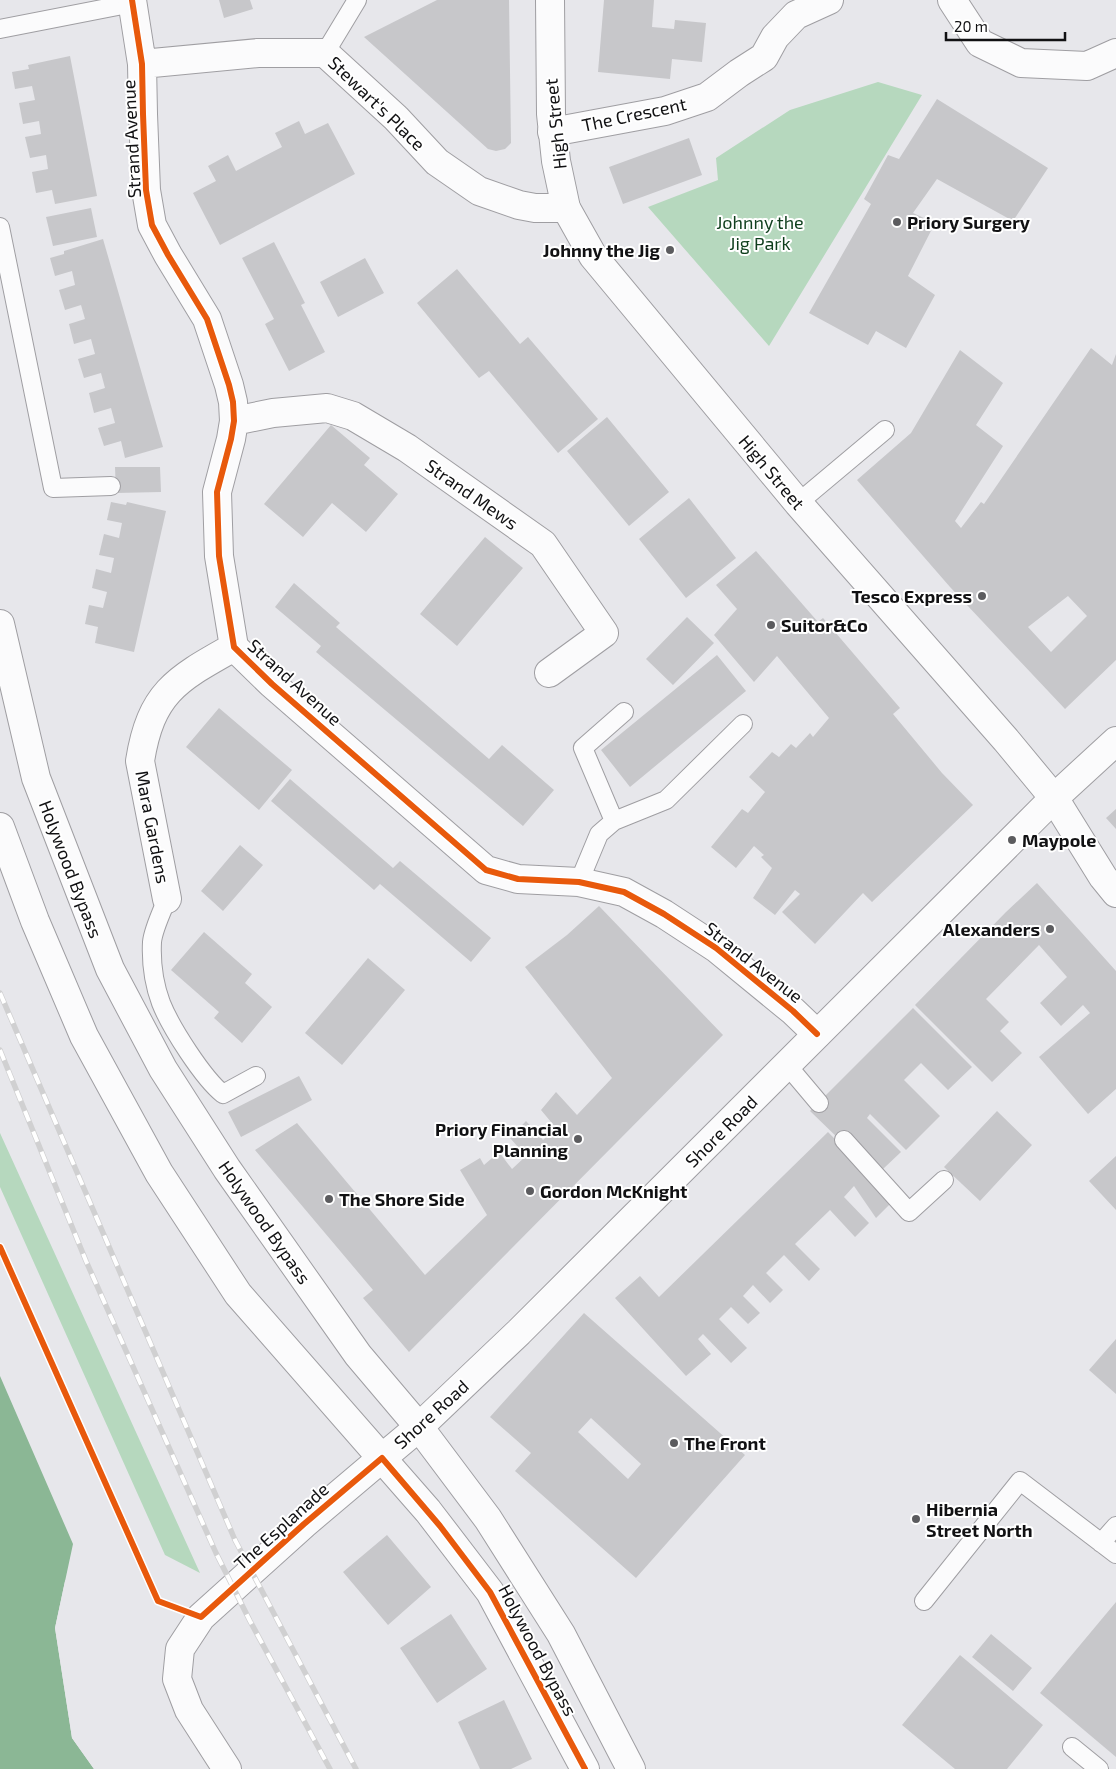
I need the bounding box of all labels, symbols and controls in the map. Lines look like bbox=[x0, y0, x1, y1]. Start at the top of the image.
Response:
scale bar bbox=[946, 10, 1065, 42]
text: 20 m bbox=[954, 17, 988, 35]
street label: Stewart's Place bbox=[324, 51, 430, 155]
street label: High Street bbox=[539, 77, 571, 170]
street label: Strand Avenue bbox=[117, 79, 145, 199]
street label: The Crescent bbox=[580, 92, 688, 136]
park label: Johnny the Jig Park bbox=[716, 211, 804, 254]
place label: Priory Surgery bbox=[907, 211, 1031, 233]
marker: Priory Surgery bbox=[891, 216, 903, 228]
place label: Johnny the Jig bbox=[543, 239, 661, 261]
marker: Johnny the Jig bbox=[664, 244, 676, 256]
street label: High Street bbox=[734, 430, 810, 514]
street label: Strand Mews bbox=[421, 454, 523, 534]
place label: Tesco Express bbox=[851, 585, 972, 607]
marker: Tesco Express bbox=[976, 590, 988, 602]
place label: Suitor&Co bbox=[781, 614, 868, 636]
marker: Suitor&Co bbox=[765, 619, 777, 631]
street label: Strand Avenue bbox=[244, 634, 346, 730]
street label: Mara Gardens bbox=[131, 769, 175, 885]
street label: Holywood Bypass bbox=[35, 797, 107, 941]
place label: Maypole bbox=[1022, 829, 1096, 851]
marker: Maypole bbox=[1006, 834, 1018, 846]
street label: Strand Avenue bbox=[700, 917, 808, 1007]
place label: Alexanders bbox=[943, 918, 1040, 940]
marker: Alexanders bbox=[1044, 923, 1056, 935]
street label: Shore Road bbox=[680, 1090, 762, 1172]
place label: Priory Financial Planning bbox=[435, 1118, 569, 1161]
marker: Priory Financial Planning bbox=[572, 1133, 584, 1145]
street label: Holywood Bypass bbox=[214, 1156, 316, 1288]
place label: Gordon McKnight bbox=[540, 1180, 688, 1202]
marker: Gordon McKnight bbox=[524, 1185, 536, 1197]
place label: The Shore Side bbox=[339, 1188, 465, 1210]
marker: The Shore Side bbox=[323, 1193, 335, 1205]
street label: Shore Road bbox=[389, 1375, 473, 1453]
place label: The Front bbox=[684, 1432, 766, 1454]
marker: The Front bbox=[668, 1437, 680, 1449]
street label: The Esplanade bbox=[229, 1478, 333, 1574]
place label: Hibernia Street North bbox=[926, 1498, 1032, 1541]
marker: Hibernia Street North bbox=[910, 1513, 922, 1525]
street label: Holywood Bypass bbox=[494, 1581, 582, 1719]

